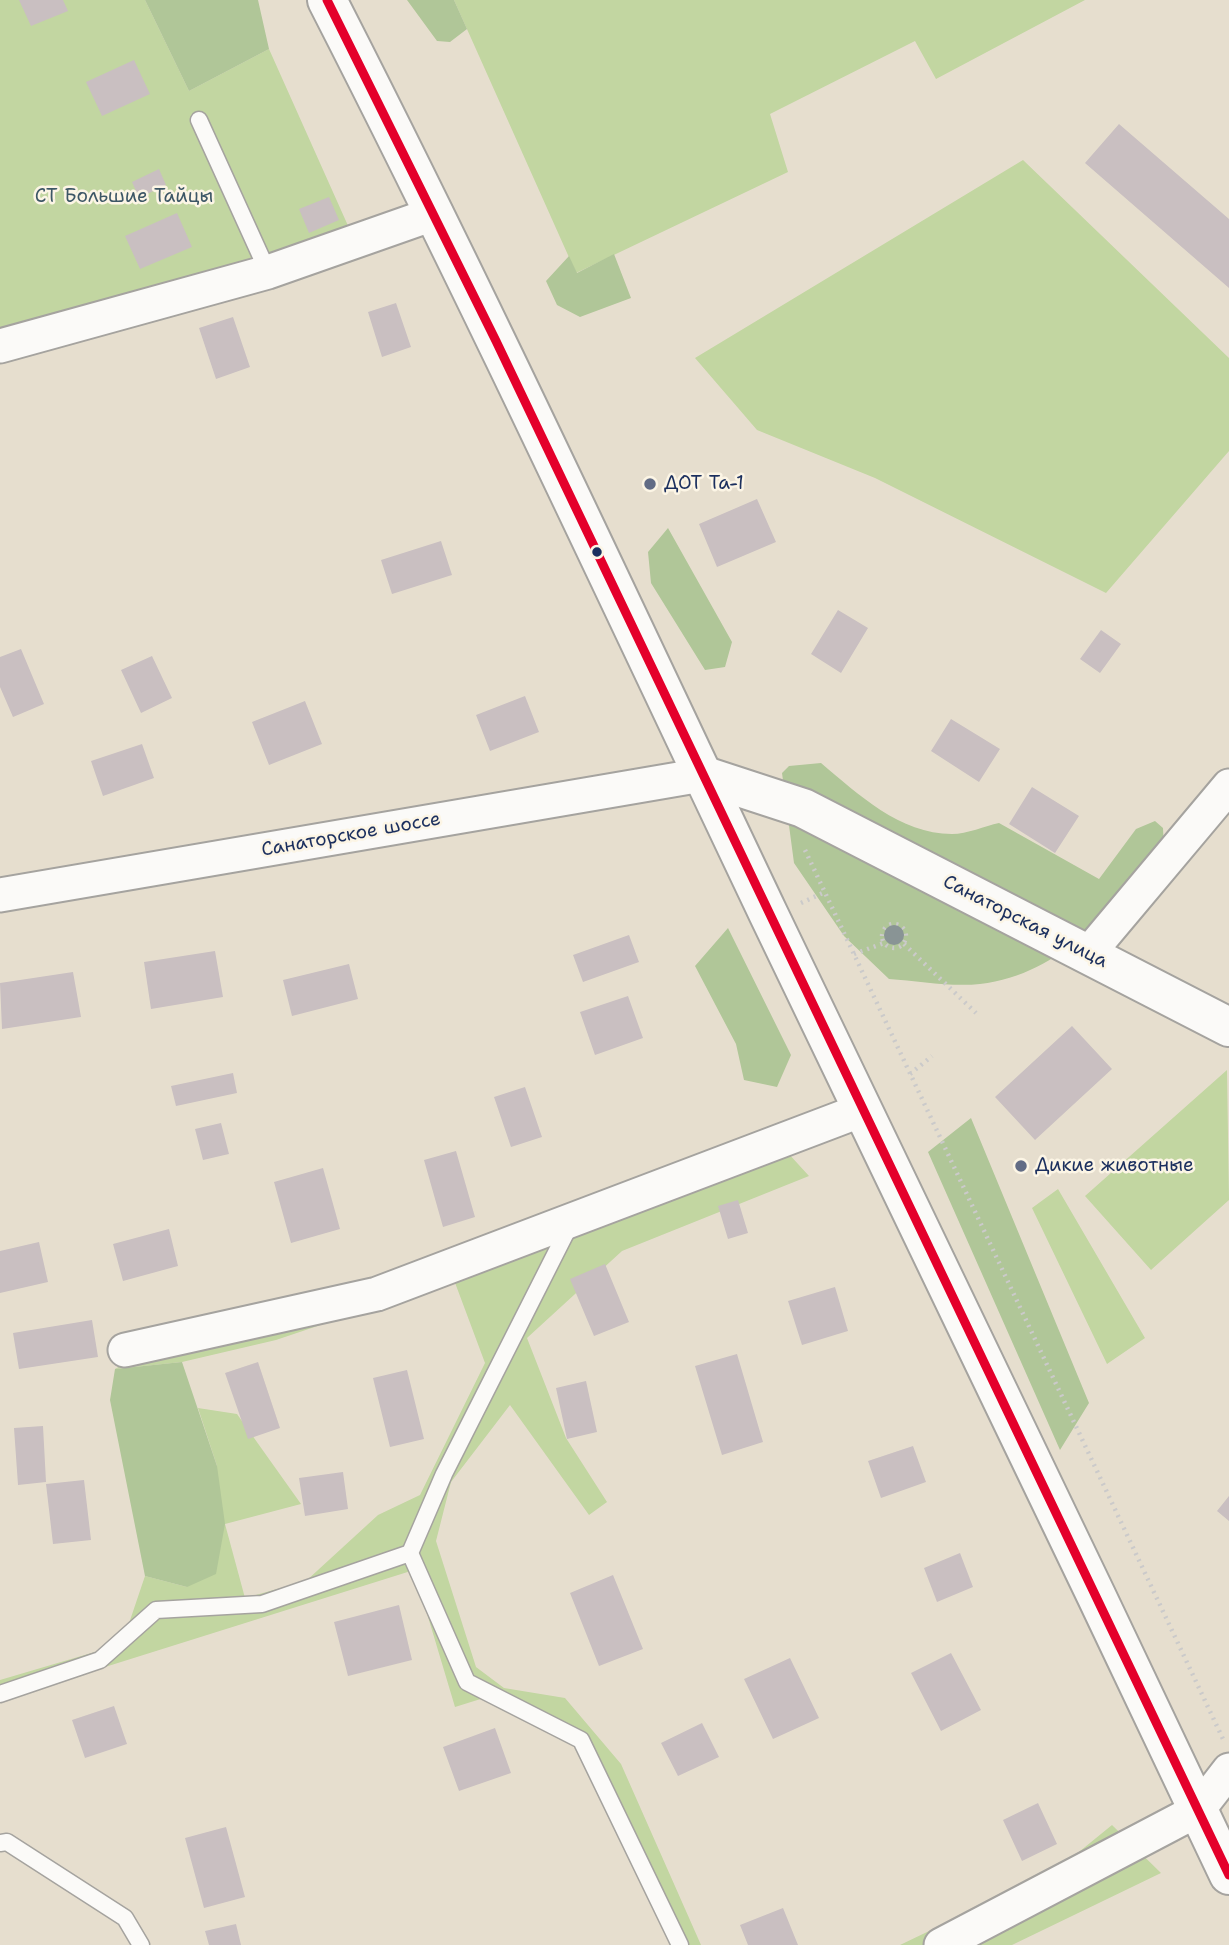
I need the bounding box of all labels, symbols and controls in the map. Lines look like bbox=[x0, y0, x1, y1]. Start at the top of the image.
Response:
park label: СТ Большие Тайцы bbox=[35, 186, 213, 208]
place label: ДОТ Та-1 bbox=[664, 473, 744, 495]
marker: ДОТ Та-1 bbox=[642, 476, 658, 492]
unlabelled marker bbox=[590, 545, 604, 559]
street label: Санаторское шоссе bbox=[260, 808, 442, 862]
street label: Санаторская улица bbox=[939, 871, 1111, 973]
place label: Дикие животные bbox=[1035, 1155, 1194, 1177]
marker: Дикие животные bbox=[1013, 1158, 1029, 1174]

